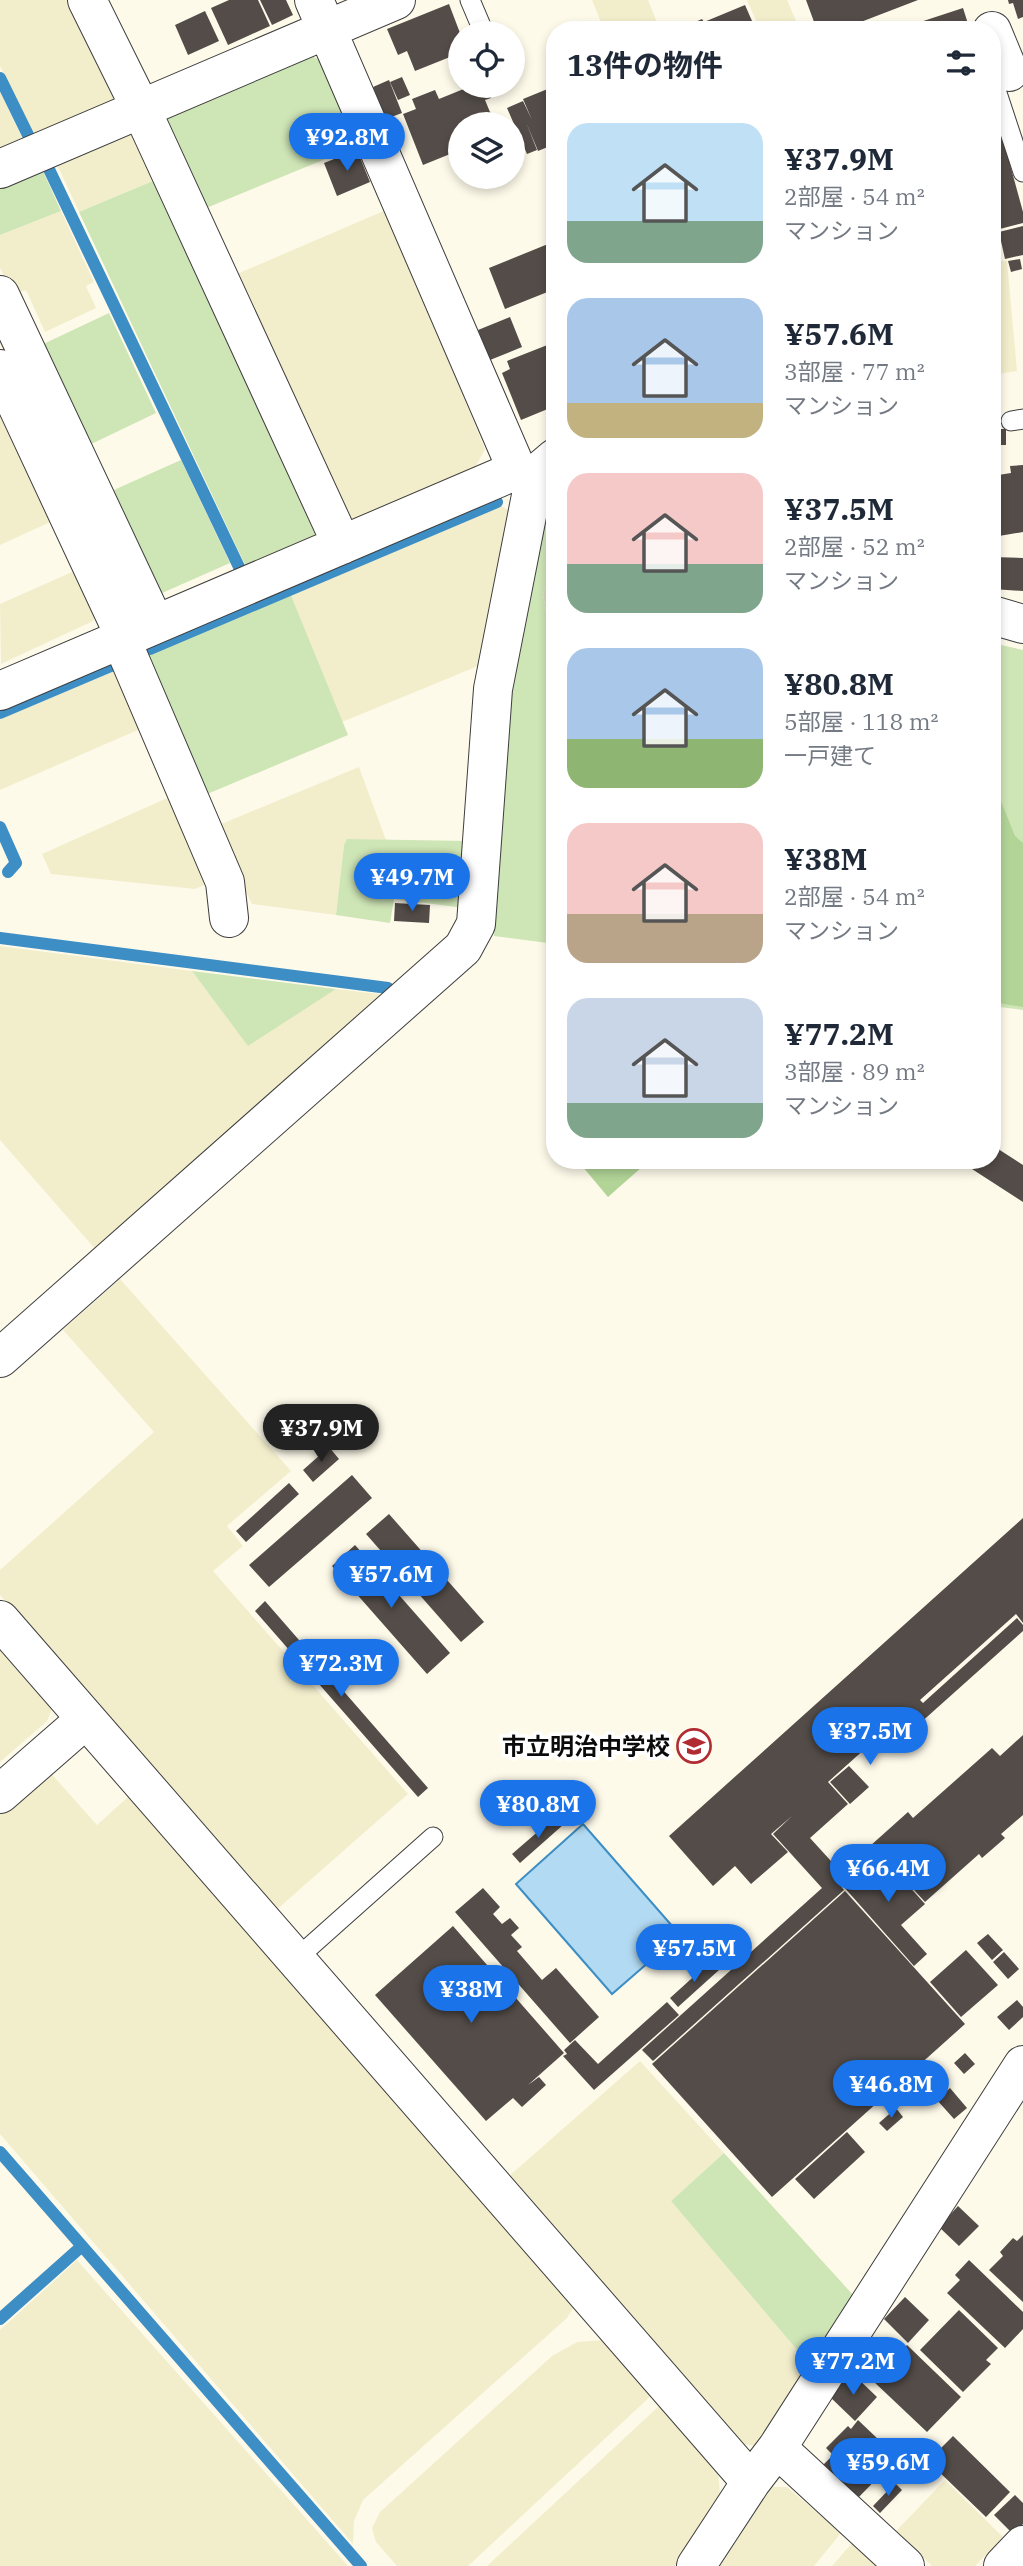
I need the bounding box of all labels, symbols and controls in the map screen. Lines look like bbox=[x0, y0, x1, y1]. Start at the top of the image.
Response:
map controls bbox=[448, 21, 525, 189]
button: locate bbox=[448, 21, 525, 98]
icon: filters bbox=[942, 44, 980, 82]
text: 13件の物件 bbox=[567, 45, 723, 84]
button: layers bbox=[448, 112, 525, 189]
pin: ¥92.8M bbox=[290, 114, 404, 173]
text: ¥92.8M bbox=[305, 121, 389, 151]
text: ¥37.9M bbox=[784, 139, 894, 178]
icon: home bbox=[623, 151, 707, 235]
text: 2部屋 · 54 m² bbox=[784, 181, 925, 211]
text: マンション bbox=[784, 215, 899, 245]
text: ¥57.6M bbox=[784, 314, 894, 353]
icon: home bbox=[623, 326, 707, 410]
text: 3部屋 · 77 m² bbox=[784, 356, 925, 386]
text: マンション bbox=[784, 390, 899, 420]
text: ¥37.5M bbox=[784, 489, 894, 528]
icon: home bbox=[623, 501, 707, 585]
text: 2部屋 · 52 m² bbox=[784, 531, 925, 561]
text: マンション bbox=[784, 565, 899, 595]
text: ¥80.8M bbox=[784, 664, 894, 703]
icon: home bbox=[623, 676, 707, 760]
text: 5部屋 · 118 m² bbox=[784, 706, 939, 736]
text: 一戸建て bbox=[784, 740, 876, 770]
text: ¥38M bbox=[784, 839, 867, 878]
icon: home bbox=[623, 851, 707, 935]
pin: ¥49.7M bbox=[355, 853, 469, 913]
text: ¥49.7M bbox=[370, 861, 454, 891]
text: 2部屋 · 54 m² bbox=[784, 881, 925, 911]
text: マンション bbox=[784, 915, 899, 945]
text: ¥77.2M bbox=[784, 1014, 894, 1053]
icon: home bbox=[623, 1026, 707, 1110]
text: 3部屋 · 89 m² bbox=[784, 1056, 925, 1086]
text: マンション bbox=[784, 1090, 899, 1120]
pin: ¥37.9M bbox=[264, 1404, 378, 1464]
text: ¥37.9M bbox=[279, 1412, 363, 1442]
pin: ¥57.6M bbox=[334, 1550, 448, 1610]
text: ¥57.6M bbox=[349, 1558, 433, 1588]
pin: ¥72.3M bbox=[284, 1640, 398, 1699]
text: ¥72.3M bbox=[299, 1647, 383, 1677]
pin: ¥37.5M bbox=[813, 1708, 927, 1767]
text: ¥37.5M bbox=[828, 1715, 912, 1745]
school or university icon: 市立明治中学校 bbox=[675, 1727, 713, 1765]
place label: 市立明治中学校 bbox=[502, 1730, 670, 1762]
pin: ¥80.8M bbox=[481, 1780, 595, 1840]
text: ¥80.8M bbox=[496, 1788, 580, 1818]
pin: ¥66.4M bbox=[831, 1844, 945, 1904]
text: ¥66.4M bbox=[846, 1852, 930, 1882]
pin: ¥57.5M bbox=[637, 1924, 751, 1984]
text: ¥57.5M bbox=[652, 1932, 736, 1962]
pin: ¥38M bbox=[430, 1966, 512, 2025]
text: ¥38M bbox=[439, 1973, 503, 2003]
pin: ¥46.8M bbox=[834, 2060, 948, 2120]
text: ¥46.8M bbox=[849, 2068, 933, 2098]
pin: ¥77.2M bbox=[796, 2338, 910, 2397]
text: ¥77.2M bbox=[811, 2345, 895, 2375]
pin: ¥59.6M bbox=[831, 2438, 945, 2498]
text: ¥59.6M bbox=[846, 2446, 930, 2476]

